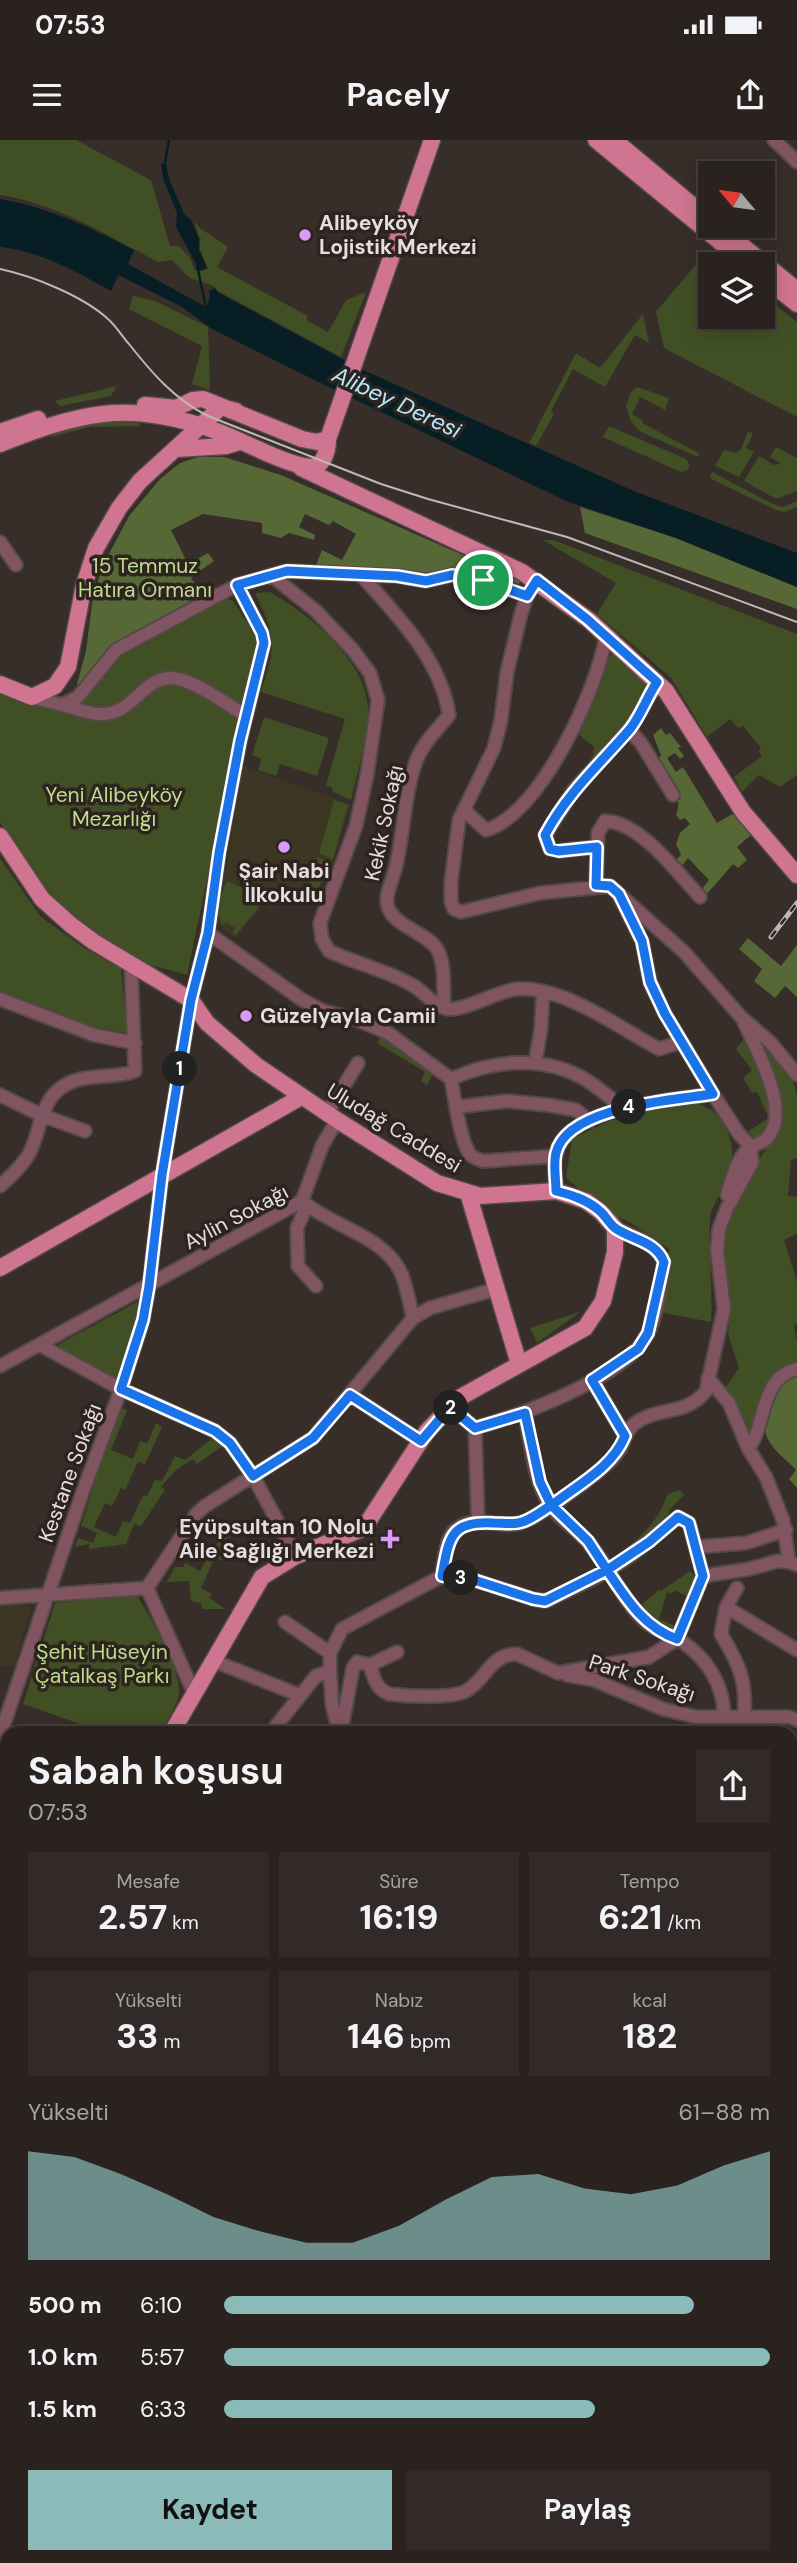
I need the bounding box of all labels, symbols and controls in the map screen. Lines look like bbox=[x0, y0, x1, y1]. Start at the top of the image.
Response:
text: 07:53 bbox=[35, 8, 106, 42]
text: Pacely bbox=[347, 74, 450, 116]
icon: menu bbox=[28, 76, 66, 114]
icon: share bbox=[731, 76, 769, 114]
north arrow bbox=[698, 161, 775, 238]
map controls bbox=[698, 161, 775, 329]
place label: Alibeyköy Lojistik Merkezi bbox=[319, 209, 477, 261]
marker: Alibeyköy Lojistik Merkezi bbox=[297, 227, 313, 243]
button: layers bbox=[698, 252, 775, 329]
water label: Alibey Deresi bbox=[327, 359, 467, 445]
pin bbox=[453, 550, 513, 610]
park label: 15 Temmuz Hatıra Ormanı bbox=[78, 552, 212, 604]
icon: arrive bbox=[464, 561, 502, 599]
street label: Kekik Sokağı bbox=[358, 762, 410, 884]
park label: Yeni Alibeyköy Mezarlığı bbox=[45, 781, 183, 833]
marker: Şair Nabi İlkokulu bbox=[276, 839, 292, 855]
place label: Şair Nabi İlkokulu bbox=[238, 857, 330, 909]
place label: Güzelyayla Camii bbox=[260, 1002, 436, 1030]
marker: Güzelyayla Camii bbox=[238, 1008, 254, 1024]
pin: 1 bbox=[162, 1052, 198, 1086]
text: 1 bbox=[176, 1056, 183, 1081]
street label: Uludağ Caddesi bbox=[321, 1077, 467, 1179]
pin: 4 bbox=[612, 1090, 646, 1124]
text: 4 bbox=[622, 1094, 635, 1119]
street label: Aylin Sokağı bbox=[179, 1178, 293, 1256]
pin: 2 bbox=[434, 1390, 468, 1426]
text: 2 bbox=[445, 1395, 456, 1420]
street label: Kestane Sokağı bbox=[32, 1400, 108, 1546]
place label: Eyüpsultan 10 Nolu Aile Sağlığı Merkezi bbox=[179, 1513, 374, 1565]
marker: Eyüpsultan 10 Nolu Aile Sağlığı Merkezi bbox=[380, 1529, 400, 1549]
pin: 3 bbox=[444, 1560, 478, 1596]
text: 3 bbox=[455, 1565, 466, 1590]
park label: Şehit Hüseyin Çatalkaş Parkı bbox=[35, 1638, 169, 1690]
street label: Park Sokağı bbox=[585, 1648, 699, 1708]
text: Sabah koşusu bbox=[28, 1746, 284, 1796]
button: share bbox=[696, 1749, 770, 1823]
text: 07:53 bbox=[28, 1797, 88, 1827]
text: Mesafe bbox=[117, 1869, 180, 1894]
text: Süre bbox=[379, 1869, 419, 1894]
text: Tempo bbox=[620, 1869, 680, 1894]
text: 2.57 bbox=[98, 1894, 167, 1940]
text: 16:19 bbox=[360, 1894, 438, 1940]
text: 6:21 bbox=[598, 1894, 662, 1940]
text: km bbox=[167, 1910, 199, 1935]
text: /km bbox=[662, 1910, 701, 1935]
text: Yükselti bbox=[115, 1988, 182, 2013]
text: Nabız bbox=[375, 1988, 423, 2013]
text: kcal bbox=[632, 1988, 667, 2013]
text: 33 bbox=[116, 2013, 158, 2059]
text: 146 bbox=[347, 2013, 405, 2059]
text: 182 bbox=[622, 2013, 677, 2059]
text: m bbox=[158, 2029, 180, 2054]
text: bpm bbox=[405, 2029, 451, 2054]
text: Yükselti bbox=[28, 2097, 109, 2127]
text: 61–88 m bbox=[678, 2097, 770, 2127]
text: 500 m bbox=[28, 2290, 102, 2320]
text: 6:10 bbox=[140, 2290, 182, 2320]
text: 1.0 km bbox=[28, 2342, 98, 2372]
text: 5:57 bbox=[140, 2342, 185, 2372]
text: 1.5 km bbox=[28, 2394, 97, 2424]
text: 6:33 bbox=[140, 2394, 186, 2424]
button: Kaydet bbox=[28, 2470, 392, 2550]
button: Paylaş bbox=[406, 2470, 770, 2550]

